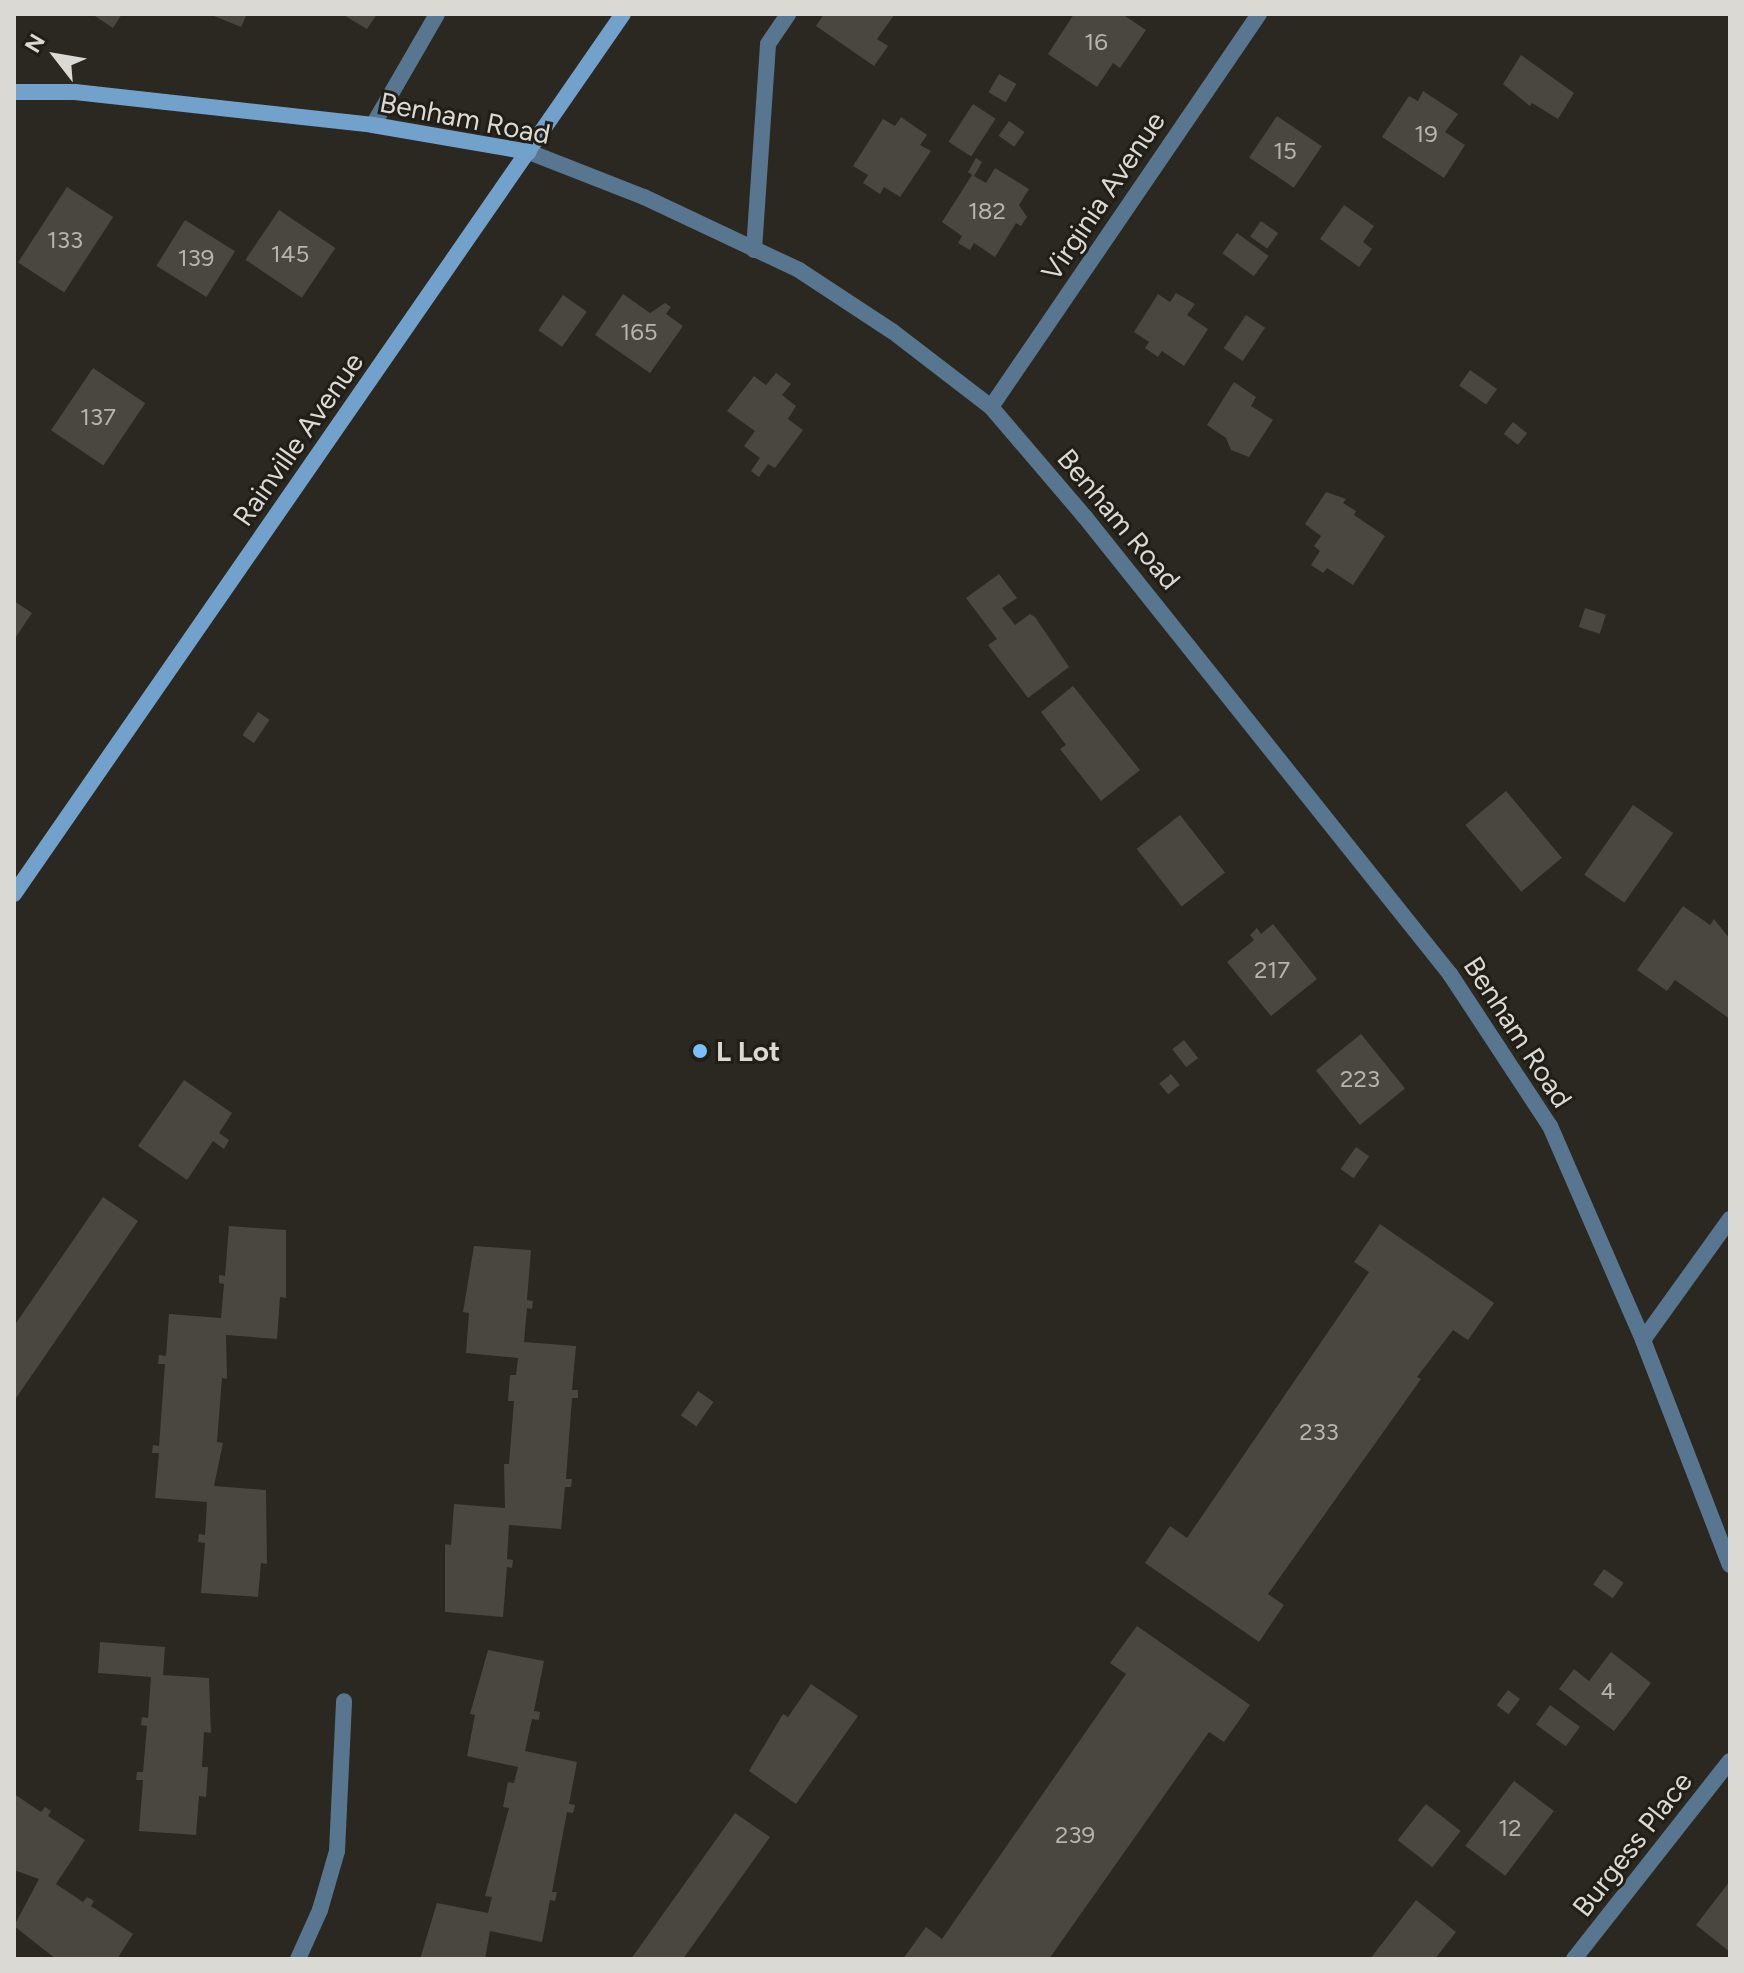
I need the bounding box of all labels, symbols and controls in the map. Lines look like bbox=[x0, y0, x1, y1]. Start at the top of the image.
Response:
north arrow bbox=[16, 16, 96, 96]
house number: 16 bbox=[1084, 28, 1108, 56]
text: N bbox=[19, 29, 51, 58]
street label: Benham Road bbox=[377, 85, 553, 151]
street label: Virginia Avenue bbox=[1034, 105, 1172, 287]
house number: 19 bbox=[1414, 120, 1438, 148]
house number: 15 bbox=[1273, 137, 1297, 165]
house number: 182 bbox=[968, 197, 1006, 225]
house number: 133 bbox=[47, 226, 83, 254]
house number: 145 bbox=[271, 240, 309, 268]
house number: 139 bbox=[178, 244, 214, 272]
house number: 165 bbox=[620, 318, 658, 346]
street label: Rainville Avenue bbox=[226, 346, 370, 532]
house number: 137 bbox=[80, 403, 116, 431]
street label: Benham Road bbox=[1050, 442, 1188, 596]
street label: Benham Road bbox=[1457, 950, 1579, 1114]
house number: 217 bbox=[1254, 956, 1290, 984]
place label: L Lot bbox=[716, 1034, 780, 1068]
marker: L Lot bbox=[691, 1042, 709, 1060]
house number: 223 bbox=[1340, 1065, 1380, 1093]
house number: 233 bbox=[1299, 1418, 1339, 1446]
house number: 4 bbox=[1601, 1677, 1615, 1705]
street label: Burgess Place bbox=[1565, 1765, 1699, 1923]
house number: 12 bbox=[1498, 1814, 1522, 1842]
house number: 239 bbox=[1055, 1821, 1095, 1849]

